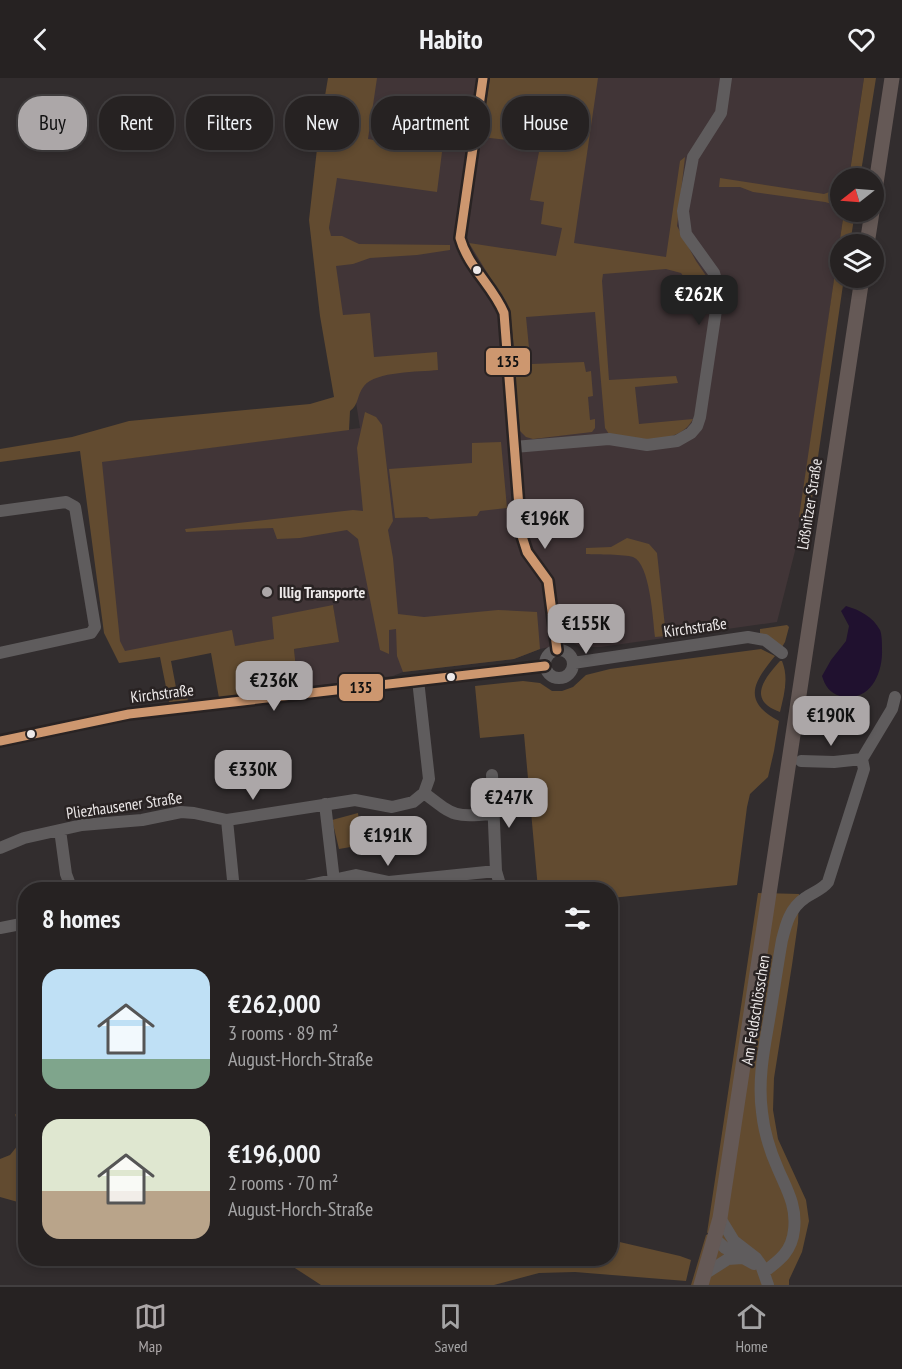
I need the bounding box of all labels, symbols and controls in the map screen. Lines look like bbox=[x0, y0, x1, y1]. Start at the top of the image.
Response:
text: Habito bbox=[419, 22, 483, 56]
icon: back bbox=[24, 23, 57, 56]
icon: heart bbox=[845, 23, 878, 56]
chip: Buy bbox=[18, 96, 87, 150]
chip: Rent bbox=[99, 96, 174, 150]
chip: Filters bbox=[186, 96, 273, 150]
chip: New bbox=[285, 96, 359, 150]
chip: Apartment bbox=[371, 96, 490, 150]
chip: House bbox=[502, 96, 589, 150]
north arrow bbox=[830, 168, 884, 222]
map controls bbox=[830, 168, 884, 288]
button: layers bbox=[830, 234, 884, 288]
unlabelled marker bbox=[471, 264, 483, 276]
pin: €262K bbox=[657, 275, 741, 326]
text: €262K bbox=[675, 281, 723, 307]
line badge: 135 bbox=[485, 347, 531, 376]
text: 135 bbox=[497, 351, 519, 371]
street label: Lößnitzer Straße bbox=[792, 457, 826, 551]
pin: €196K bbox=[503, 499, 587, 550]
text: €196K bbox=[521, 505, 569, 531]
place label: Illig Transporte bbox=[279, 582, 365, 602]
marker: Illig Transporte bbox=[260, 585, 274, 599]
pin: €155K bbox=[544, 604, 628, 655]
text: €155K bbox=[562, 610, 610, 636]
street label: Kirchstraße bbox=[662, 613, 728, 641]
pin: €236K bbox=[232, 661, 316, 712]
text: €236K bbox=[250, 667, 298, 693]
unlabelled marker bbox=[445, 671, 457, 683]
line badge: 135 bbox=[338, 673, 384, 702]
text: 135 bbox=[350, 677, 372, 697]
street label: Kirchstraße bbox=[129, 679, 195, 707]
pin: €190K bbox=[789, 696, 873, 747]
text: €190K bbox=[807, 702, 855, 728]
unlabelled marker bbox=[25, 728, 37, 740]
pin: €330K bbox=[211, 750, 295, 801]
text: €330K bbox=[229, 756, 277, 782]
pin: €247K bbox=[467, 778, 551, 829]
text: €247K bbox=[485, 784, 533, 810]
street label: Pliezhausener Straße bbox=[65, 787, 183, 823]
pin: €191K bbox=[346, 816, 430, 867]
text: €191K bbox=[364, 822, 412, 848]
text: 8 homes bbox=[42, 902, 120, 935]
icon: filters bbox=[561, 902, 594, 935]
street label: Am Feldschlösschen bbox=[736, 954, 774, 1066]
text: €262,000 bbox=[228, 987, 321, 1020]
icon: home bbox=[90, 993, 162, 1065]
text: 3 rooms · 89 m² bbox=[228, 1020, 338, 1046]
text: August-Horch-Straße bbox=[228, 1046, 373, 1072]
text: €196,000 bbox=[228, 1137, 321, 1170]
icon: home bbox=[90, 1143, 162, 1215]
text: 2 rooms · 70 m² bbox=[228, 1170, 338, 1196]
text: August-Horch-Straße bbox=[228, 1196, 373, 1222]
tab: Map bbox=[134, 1300, 167, 1356]
tab: Saved bbox=[434, 1300, 467, 1356]
tab: Home bbox=[735, 1300, 768, 1356]

